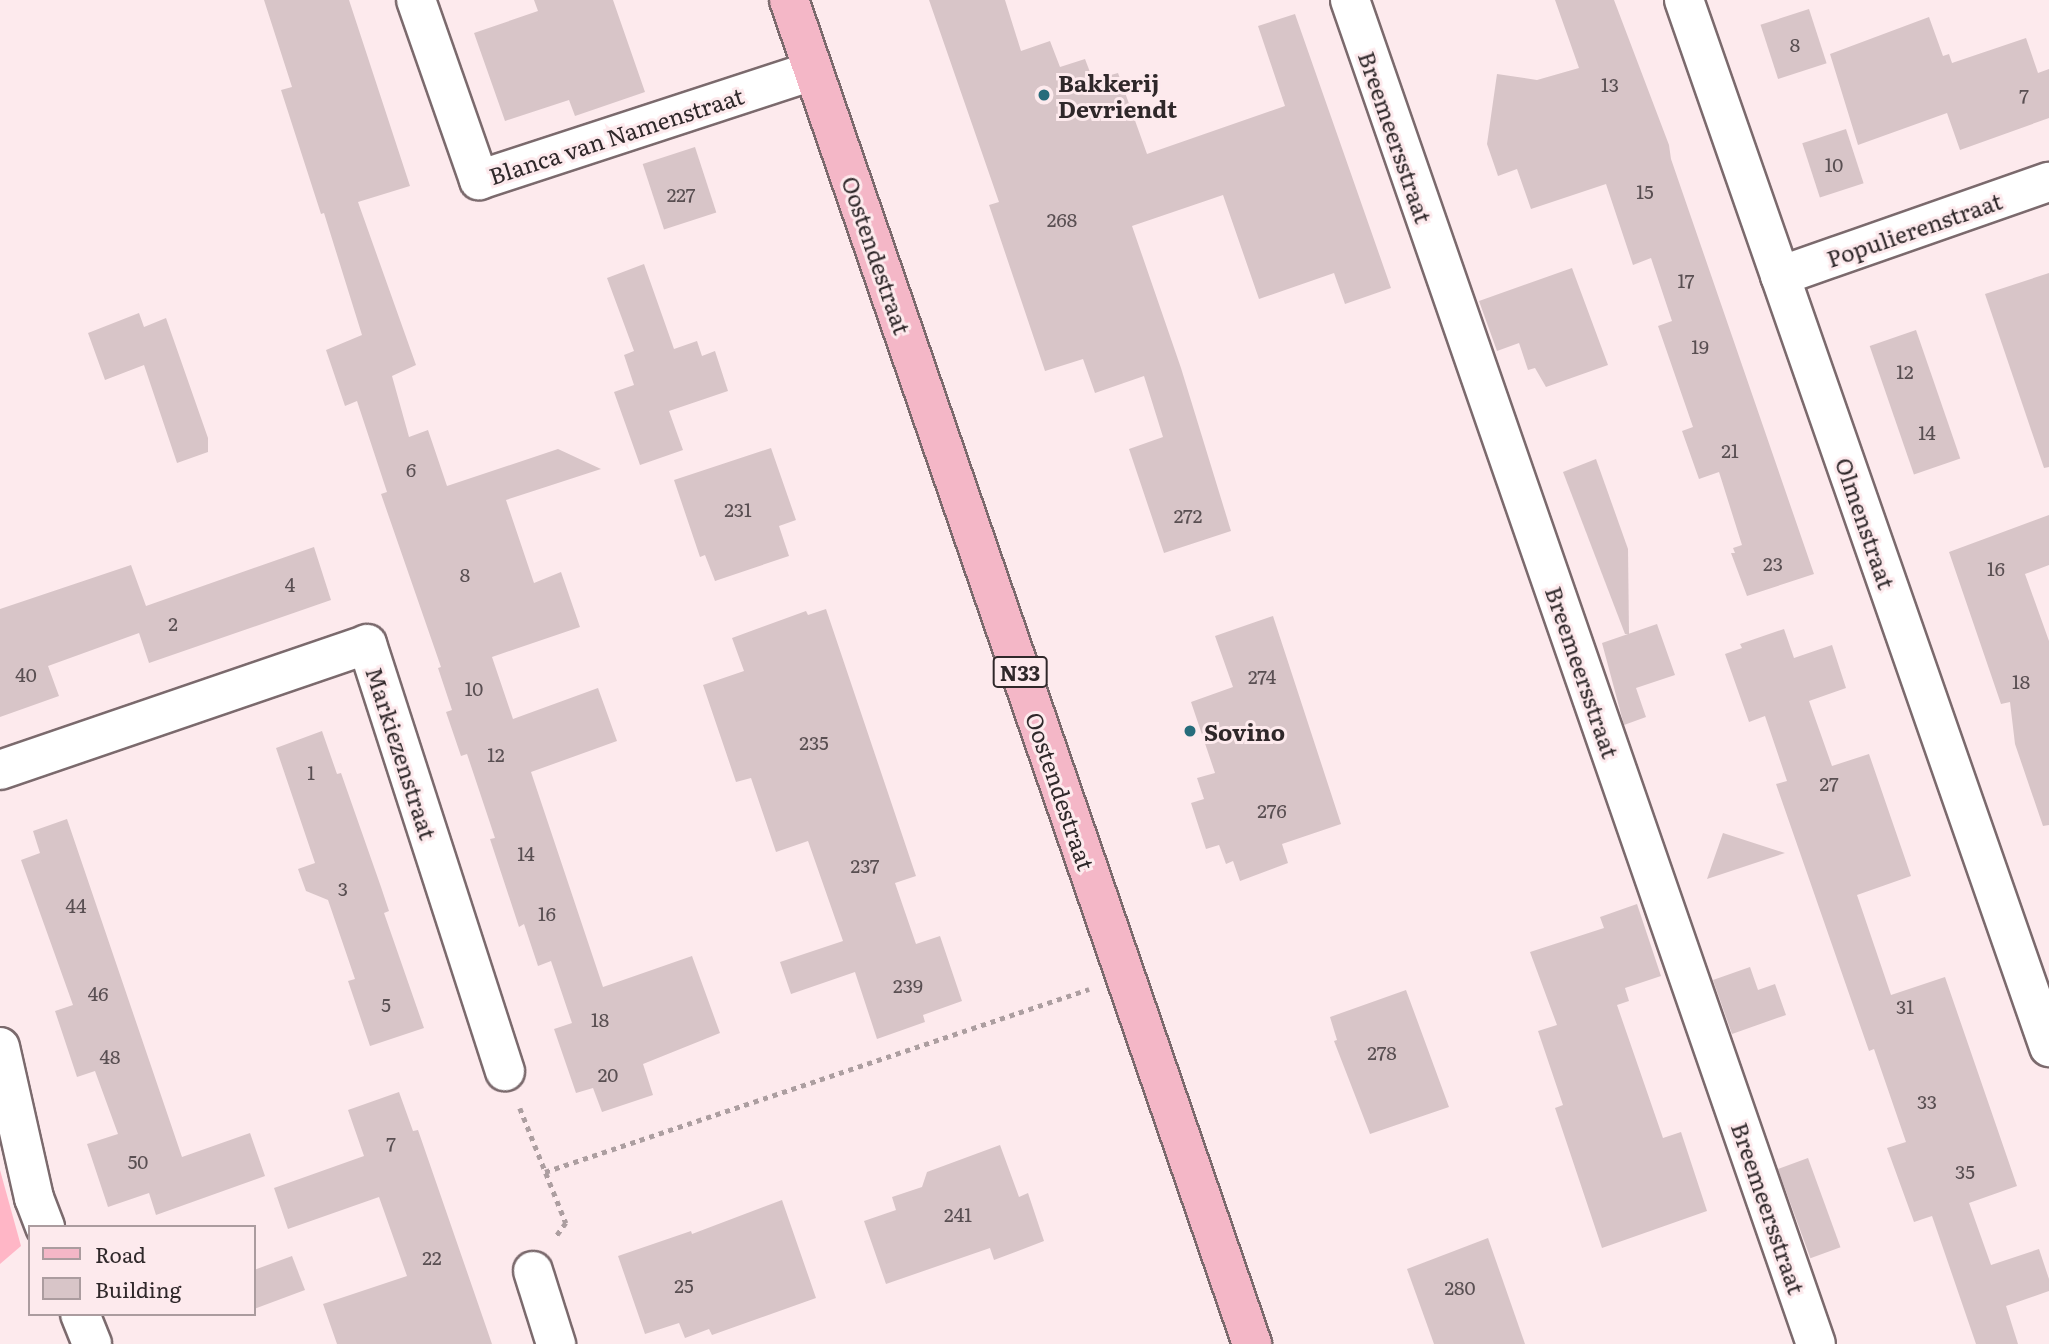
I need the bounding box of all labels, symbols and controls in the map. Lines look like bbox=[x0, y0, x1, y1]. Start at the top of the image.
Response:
house number: 8 bbox=[1790, 34, 1800, 56]
street label: Breemeersstraat bbox=[1354, 47, 1438, 227]
place label: Bakkerij Devriendt bbox=[1058, 68, 1177, 122]
house number: 13 bbox=[1601, 74, 1619, 96]
street label: Blanca van Namenstraat bbox=[485, 81, 747, 189]
house number: 7 bbox=[2019, 85, 2029, 107]
marker: Bakkerij Devriendt bbox=[1036, 87, 1052, 103]
house number: 10 bbox=[1825, 154, 1843, 176]
street label: Oostendestraat bbox=[837, 172, 917, 338]
house number: 15 bbox=[1636, 181, 1654, 203]
house number: 227 bbox=[667, 184, 695, 206]
street label: Populierenstraat bbox=[1823, 186, 2005, 272]
house number: 268 bbox=[1047, 209, 1077, 231]
house number: 17 bbox=[1678, 270, 1694, 292]
house number: 19 bbox=[1691, 336, 1709, 358]
house number: 12 bbox=[1896, 361, 1914, 383]
house number: 14 bbox=[1918, 422, 1936, 444]
house number: 21 bbox=[1721, 440, 1739, 462]
street label: Olmenstraat bbox=[1831, 454, 1901, 592]
house number: 6 bbox=[406, 459, 416, 481]
house number: 231 bbox=[724, 499, 752, 521]
house number: 272 bbox=[1174, 505, 1202, 527]
house number: 23 bbox=[1763, 553, 1783, 575]
house number: 16 bbox=[1987, 558, 2005, 580]
house number: 8 bbox=[460, 564, 470, 586]
house number: 4 bbox=[285, 574, 295, 596]
street label: Breemeersstraat bbox=[1541, 582, 1625, 762]
house number: 2 bbox=[168, 613, 178, 635]
road number: N33 bbox=[992, 654, 1048, 690]
street label: Markiezenstraat bbox=[361, 663, 443, 843]
house number: 40 bbox=[15, 664, 37, 686]
house number: 274 bbox=[1248, 666, 1276, 688]
house number: 18 bbox=[2012, 671, 2030, 693]
house number: 10 bbox=[465, 678, 483, 700]
street label: Oostendestraat bbox=[1021, 708, 1101, 874]
place label: Sovino bbox=[1204, 717, 1285, 745]
marker: Sovino bbox=[1182, 723, 1198, 739]
house number: 235 bbox=[799, 732, 829, 754]
house number: 12 bbox=[487, 744, 505, 766]
house number: 1 bbox=[307, 762, 315, 784]
house number: 27 bbox=[1819, 773, 1839, 795]
house number: 276 bbox=[1257, 800, 1287, 822]
house number: 14 bbox=[517, 843, 535, 865]
house number: 237 bbox=[851, 855, 879, 877]
house number: 3 bbox=[338, 878, 348, 900]
house number: 44 bbox=[66, 895, 86, 917]
house number: 16 bbox=[538, 903, 556, 925]
house number: 239 bbox=[893, 975, 923, 997]
house number: 46 bbox=[88, 983, 108, 1005]
house number: 5 bbox=[381, 994, 391, 1016]
house number: 31 bbox=[1896, 996, 1914, 1018]
house number: 18 bbox=[591, 1009, 609, 1031]
house number: 278 bbox=[1367, 1042, 1397, 1064]
house number: 48 bbox=[100, 1046, 120, 1068]
house number: 20 bbox=[598, 1064, 618, 1086]
house number: 33 bbox=[1917, 1091, 1937, 1113]
street label: Breemeersstraat bbox=[1727, 1118, 1811, 1298]
house number: 7 bbox=[386, 1133, 396, 1155]
house number: 50 bbox=[128, 1151, 148, 1173]
house number: 35 bbox=[1955, 1161, 1975, 1183]
house number: 241 bbox=[944, 1204, 972, 1226]
legend bbox=[28, 1225, 256, 1316]
text: Road bbox=[95, 1238, 146, 1269]
house number: 22 bbox=[422, 1247, 442, 1269]
text: Building bbox=[95, 1273, 181, 1304]
house number: 25 bbox=[674, 1275, 694, 1297]
house number: 280 bbox=[1444, 1277, 1476, 1299]

